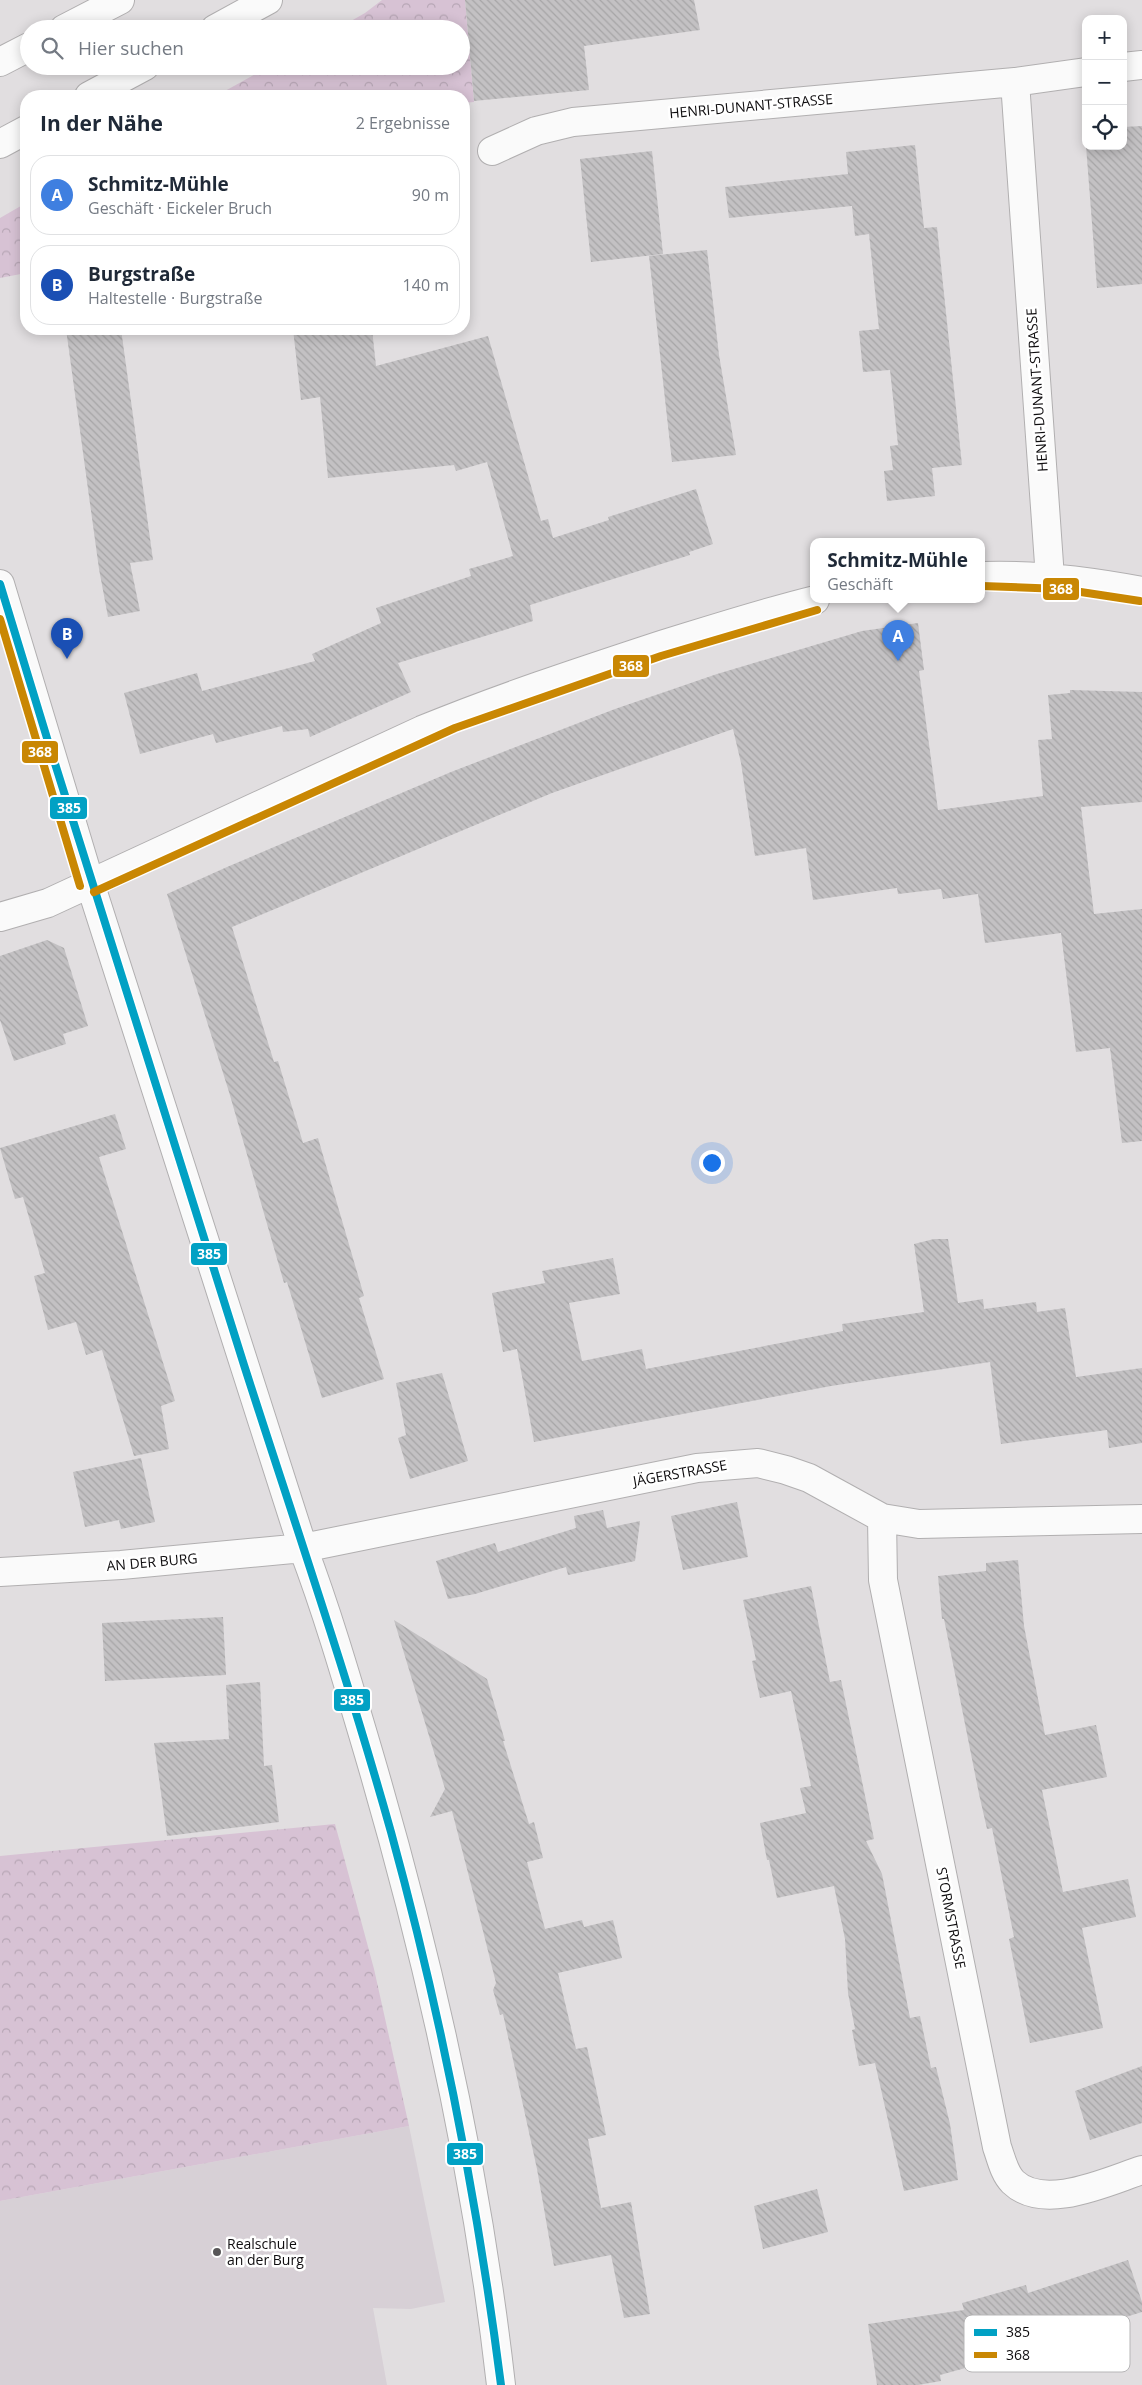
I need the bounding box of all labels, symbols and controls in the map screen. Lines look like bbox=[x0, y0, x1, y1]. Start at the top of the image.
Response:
map controls bbox=[1082, 15, 1127, 150]
button: + bbox=[1082, 15, 1127, 60]
search box bbox=[20, 20, 470, 75]
icon: search bbox=[38, 34, 66, 62]
text: Hier suchen bbox=[78, 35, 184, 61]
button: − bbox=[1082, 60, 1127, 105]
street label: HENRI-DUNANT-STRASSE bbox=[668, 89, 834, 122]
button: locate bbox=[1082, 105, 1127, 150]
text: In der Nähe bbox=[40, 109, 163, 137]
text: 2 Ergebnisse bbox=[356, 112, 450, 134]
text: Schmitz-Mühle bbox=[88, 171, 229, 197]
text: A bbox=[51, 184, 63, 206]
text: 90 m bbox=[412, 184, 449, 206]
text: Geschäft · Eickeler Bruch bbox=[88, 197, 272, 219]
text: Burgstraße bbox=[88, 261, 195, 287]
text: B bbox=[52, 274, 62, 296]
text: 140 m bbox=[403, 274, 449, 296]
text: Haltestelle · Burgstraße bbox=[88, 287, 262, 309]
street label: HENRI-DUNANT-STRASSE bbox=[1021, 307, 1052, 473]
popup bbox=[810, 538, 985, 603]
text: Schmitz-Mühle bbox=[827, 547, 968, 573]
text: Geschäft bbox=[827, 573, 893, 595]
line badge: 368 bbox=[1042, 577, 1080, 601]
text: 368 bbox=[1049, 579, 1073, 598]
pin: B bbox=[51, 618, 83, 659]
pin: A bbox=[882, 620, 914, 661]
line badge: 368 bbox=[612, 654, 650, 678]
text: 368 bbox=[619, 656, 643, 675]
line badge: 368 bbox=[21, 740, 59, 764]
text: 368 bbox=[28, 742, 52, 761]
line badge: 385 bbox=[49, 796, 88, 820]
text: 385 bbox=[57, 798, 81, 817]
your location bbox=[699, 1150, 725, 1176]
line badge: 385 bbox=[190, 1242, 228, 1266]
text: 385 bbox=[197, 1244, 221, 1263]
street label: JÄGERSTRASSE bbox=[629, 1455, 728, 1490]
street label: AN DER BURG bbox=[106, 1548, 198, 1575]
line badge: 385 bbox=[333, 1688, 371, 1712]
text: 385 bbox=[340, 1690, 364, 1709]
street label: STORMSTRASSE bbox=[932, 1865, 971, 1971]
line badge: 385 bbox=[446, 2142, 484, 2166]
text: 385 bbox=[453, 2144, 477, 2163]
place label: Realschule an der Burg bbox=[227, 2234, 304, 2269]
marker: Realschule an der Burg bbox=[211, 2246, 223, 2258]
legend bbox=[964, 2315, 1130, 2372]
text: 385 bbox=[1006, 2322, 1030, 2341]
text: 368 bbox=[1006, 2345, 1030, 2364]

